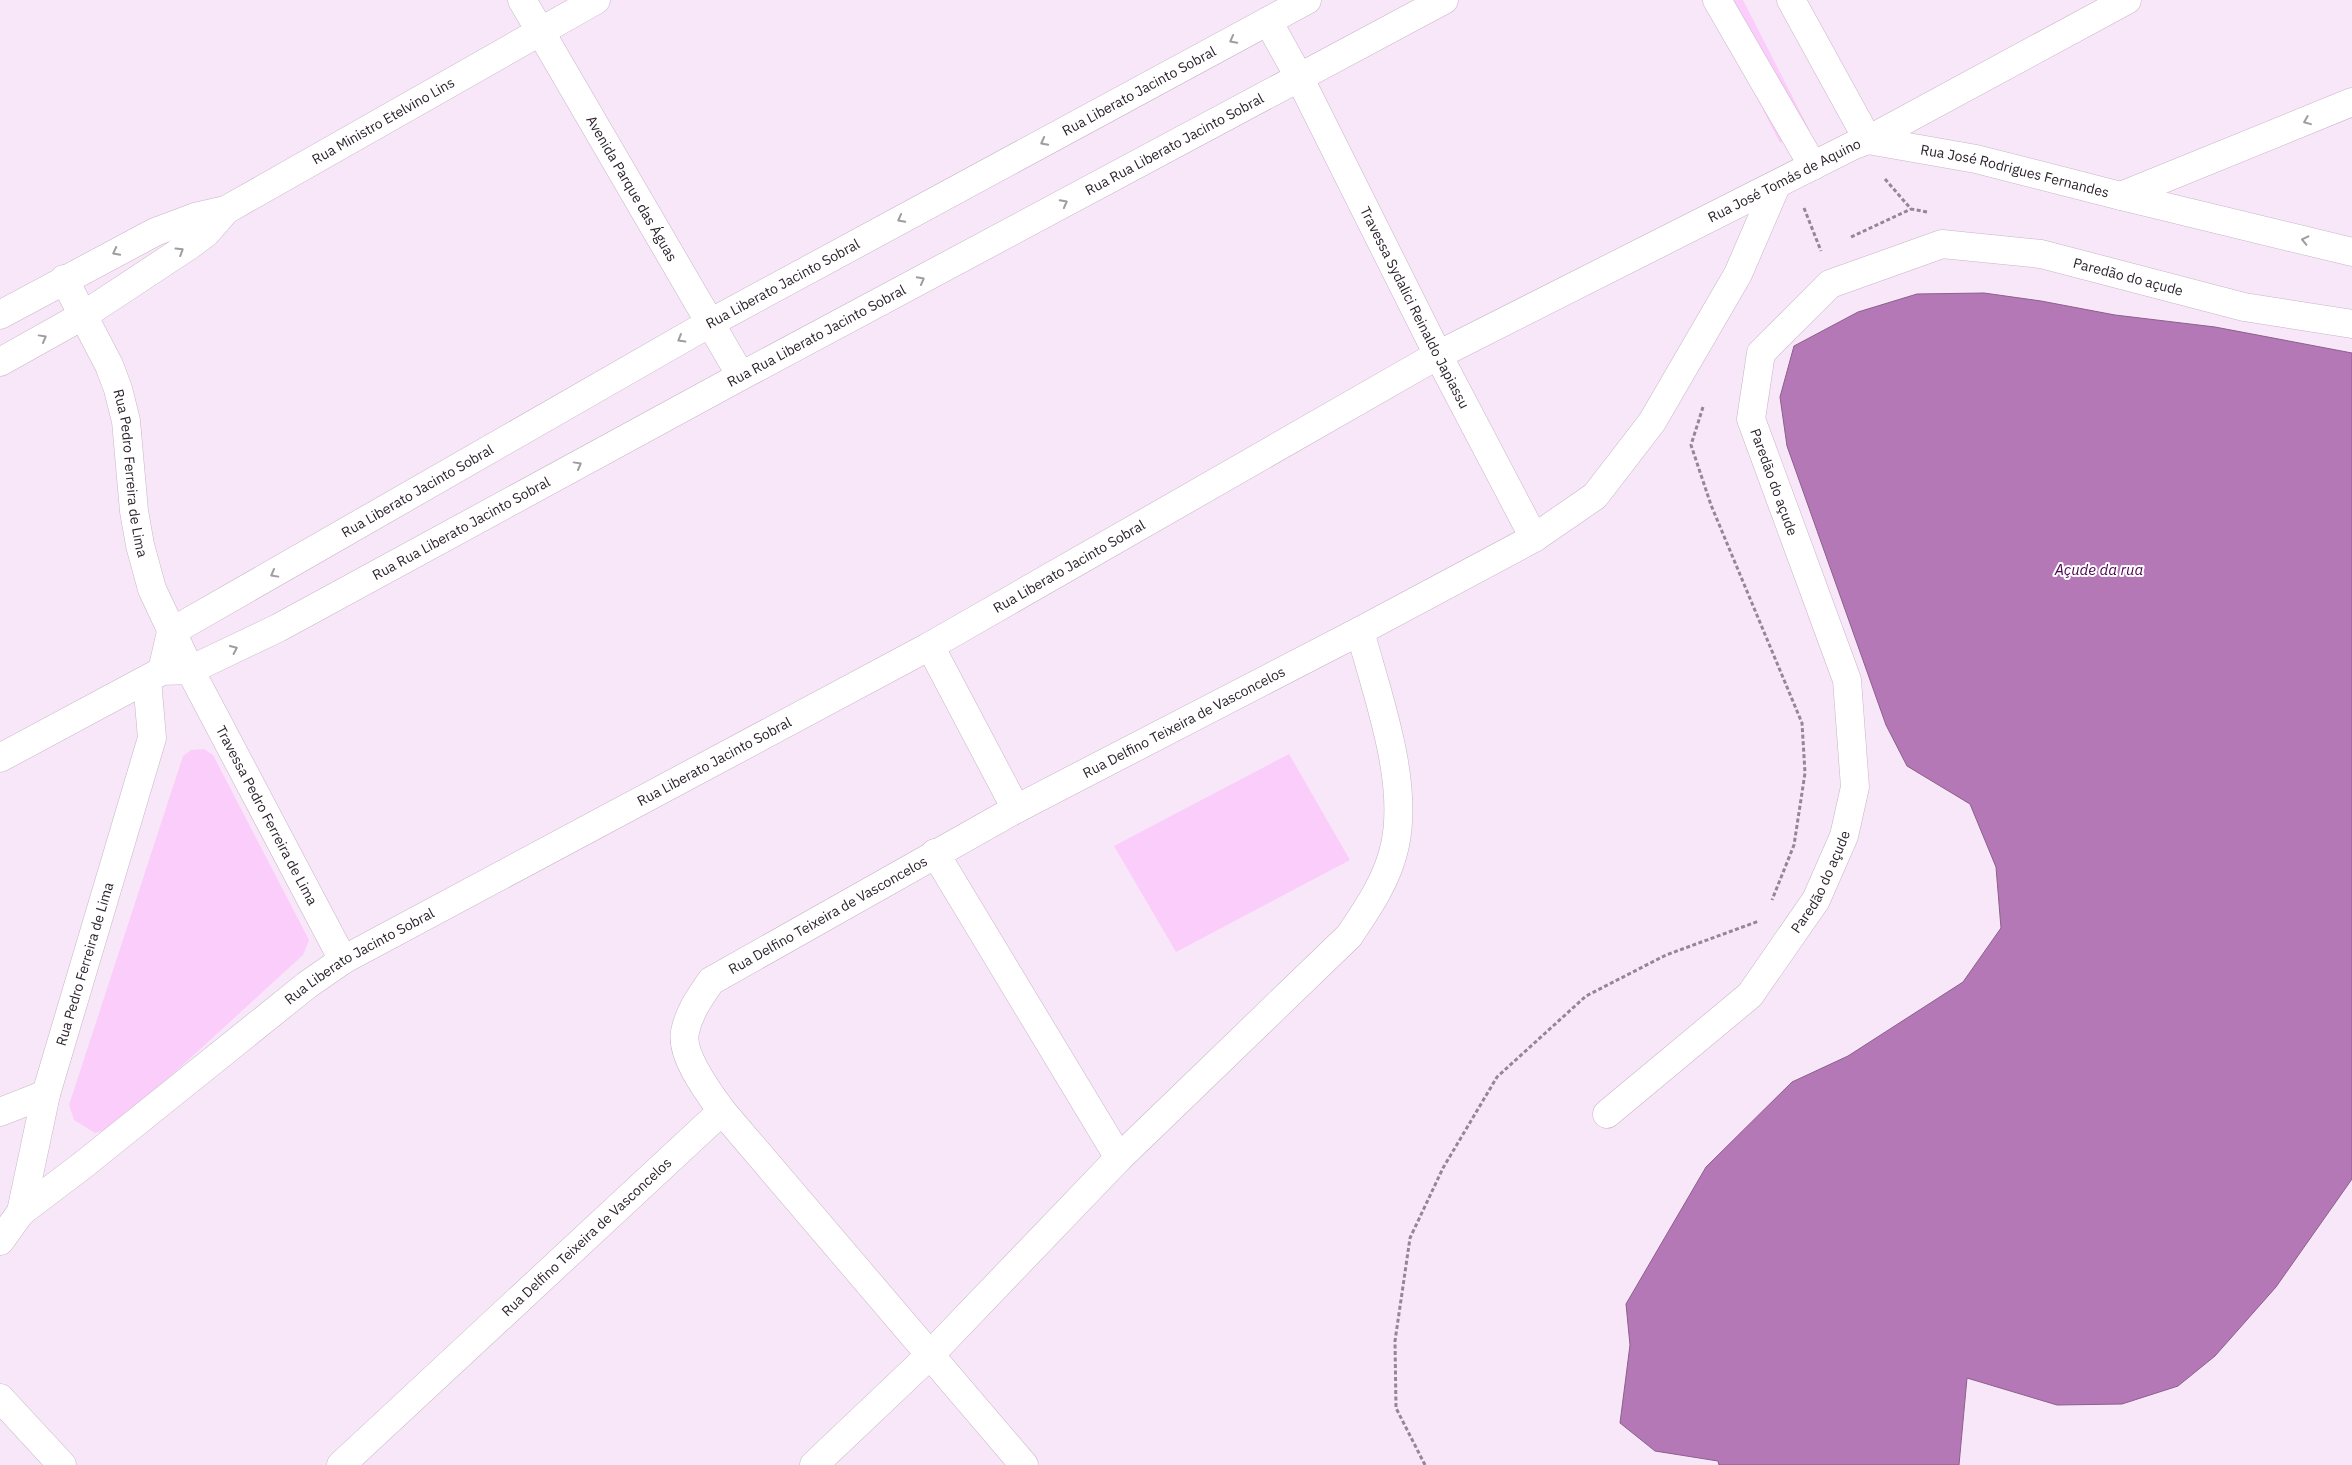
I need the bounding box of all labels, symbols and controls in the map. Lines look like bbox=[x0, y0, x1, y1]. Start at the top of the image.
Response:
one-way arrow bbox=[1229, 34, 1238, 44]
street label: Rua Liberato Jacinto Sobral bbox=[1059, 42, 1219, 140]
street label: Rua Ministro Etelvino Lins bbox=[309, 73, 458, 168]
street label: Rua Rua Liberato Jacinto Sobral bbox=[1082, 89, 1267, 199]
street label: Avenida Parque das Águas bbox=[582, 112, 681, 265]
one-way arrow bbox=[2303, 114, 2312, 125]
street label: Rua José Tomás de Aquino bbox=[1705, 134, 1863, 226]
one-way arrow bbox=[1040, 136, 1049, 146]
street label: Rua José Rodrigues Fernandes bbox=[1919, 140, 2111, 202]
one-way arrow bbox=[1059, 199, 1068, 209]
street label: Travessa Sydalici Reinaldo Japiassu bbox=[1356, 203, 1474, 412]
one-way arrow bbox=[897, 213, 906, 223]
street label: Rua Liberato Jacinto Sobral bbox=[703, 235, 863, 333]
one-way arrow bbox=[2300, 235, 2309, 246]
one-way arrow bbox=[112, 246, 121, 256]
one-way arrow bbox=[174, 248, 183, 258]
street label: Paredão do açude bbox=[2071, 254, 2185, 300]
one-way arrow bbox=[915, 276, 924, 286]
street label: Rua Rua Liberato Jacinto Sobral bbox=[724, 281, 909, 391]
one-way arrow bbox=[678, 333, 687, 343]
one-way arrow bbox=[37, 334, 46, 344]
street label: Rua Pedro Ferreira de Lima bbox=[109, 387, 152, 560]
street label: Paredão do açude bbox=[1746, 426, 1802, 538]
street label: Rua Liberato Jacinto Sobral bbox=[338, 440, 497, 541]
one-way arrow bbox=[572, 461, 581, 471]
street label: Rua Rua Liberato Jacinto Sobral bbox=[369, 472, 554, 584]
street label: Rua Liberato Jacinto Sobral bbox=[990, 516, 1148, 617]
water label: Açude da rua bbox=[2054, 560, 2143, 579]
one-way arrow bbox=[271, 568, 280, 578]
one-way arrow bbox=[229, 645, 238, 655]
street label: Rua Delfino Teixeira de Vasconcelos bbox=[1080, 662, 1288, 782]
street label: Rua Liberato Jacinto Sobral bbox=[634, 713, 795, 810]
street label: Travessa Pedro Ferreira de Lima bbox=[212, 722, 322, 909]
street label: Paredão do açude bbox=[1787, 829, 1854, 936]
street label: Rua Delfino Teixeira de Vasconcelos bbox=[725, 852, 931, 978]
street label: Rua Pedro Ferreira de Lima bbox=[52, 880, 118, 1048]
street label: Rua Liberato Jacinto Sobral bbox=[281, 904, 437, 1008]
street label: Rua Delfino Teixeira de Vasconcelos bbox=[498, 1154, 675, 1320]

